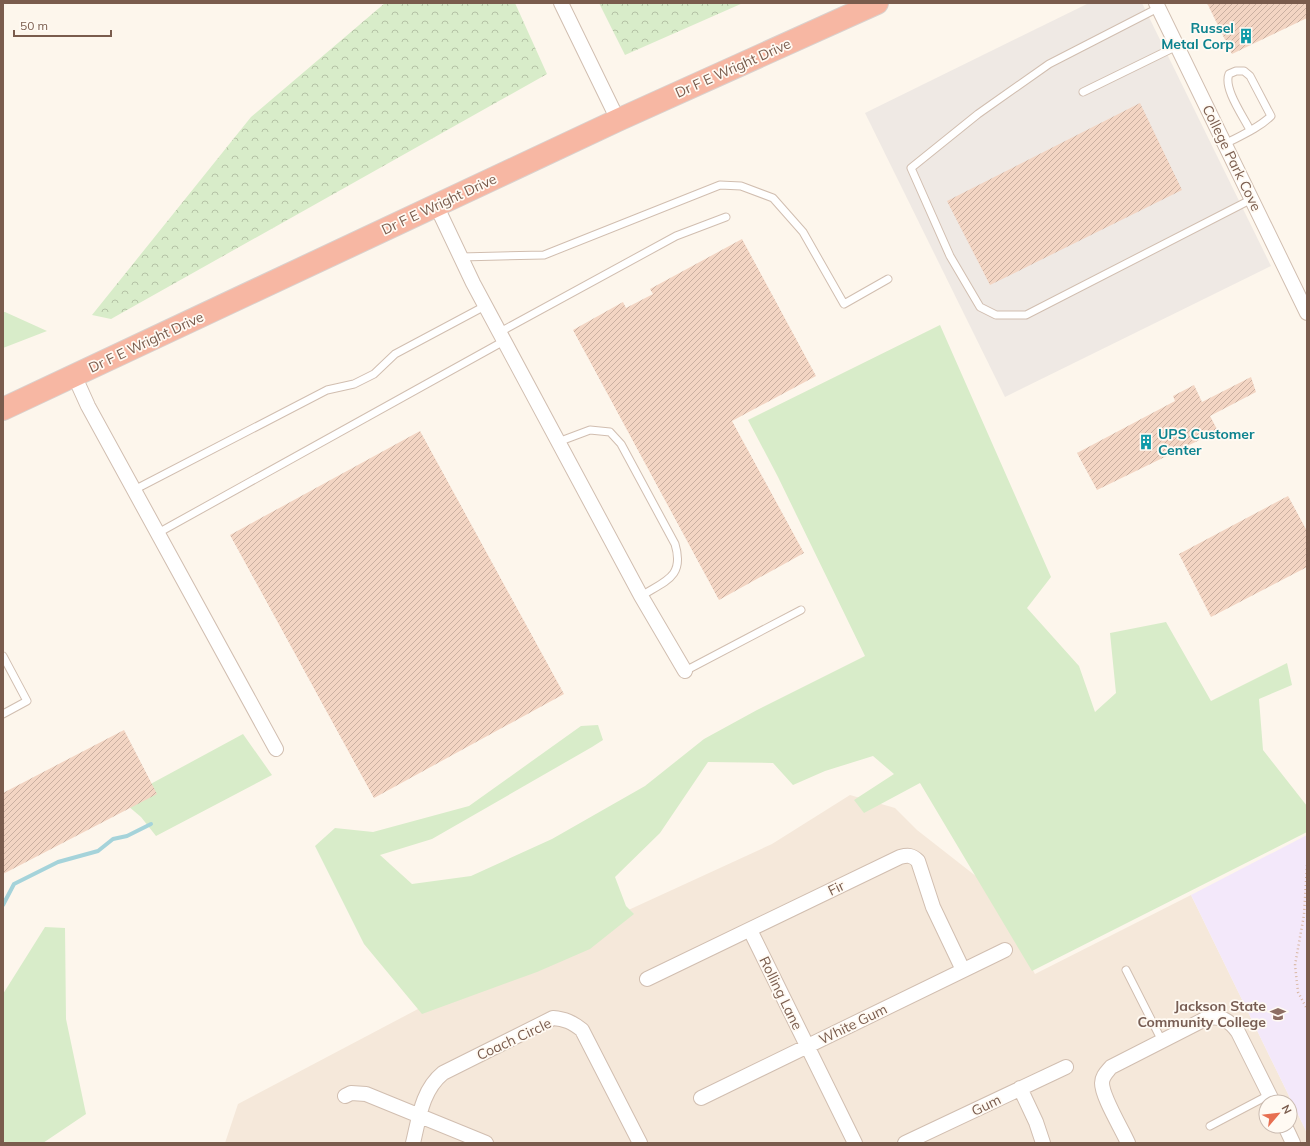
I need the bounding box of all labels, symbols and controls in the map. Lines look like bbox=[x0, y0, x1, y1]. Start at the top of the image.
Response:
scale bar bbox=[14, 12, 111, 38]
text: 50 m bbox=[20, 18, 48, 33]
place label: Russel Metal Corp bbox=[1161, 19, 1234, 53]
building icon: Russel Metal Corp bbox=[1237, 27, 1255, 45]
street label: Dr F E Wright Drive bbox=[672, 34, 794, 102]
street label: College Park Cove bbox=[1198, 102, 1266, 214]
street label: Dr F E Wright Drive bbox=[379, 169, 499, 239]
street label: Dr F E Wright Drive bbox=[86, 307, 206, 377]
place label: UPS Customer Center bbox=[1158, 425, 1255, 459]
building icon: UPS Customer Center bbox=[1137, 433, 1155, 451]
street label: Fir bbox=[825, 876, 848, 900]
street label: Rolling Lane bbox=[755, 953, 807, 1033]
place label: Jackson State Community College bbox=[1137, 997, 1266, 1031]
street label: White Gum bbox=[816, 1000, 890, 1048]
school or university icon: Jackson State Community College bbox=[1269, 1005, 1287, 1023]
street label: Coach Circle bbox=[474, 1014, 554, 1064]
street label: Gum bbox=[968, 1090, 1004, 1120]
north arrow bbox=[1258, 1094, 1298, 1134]
text: N bbox=[1279, 1102, 1295, 1116]

